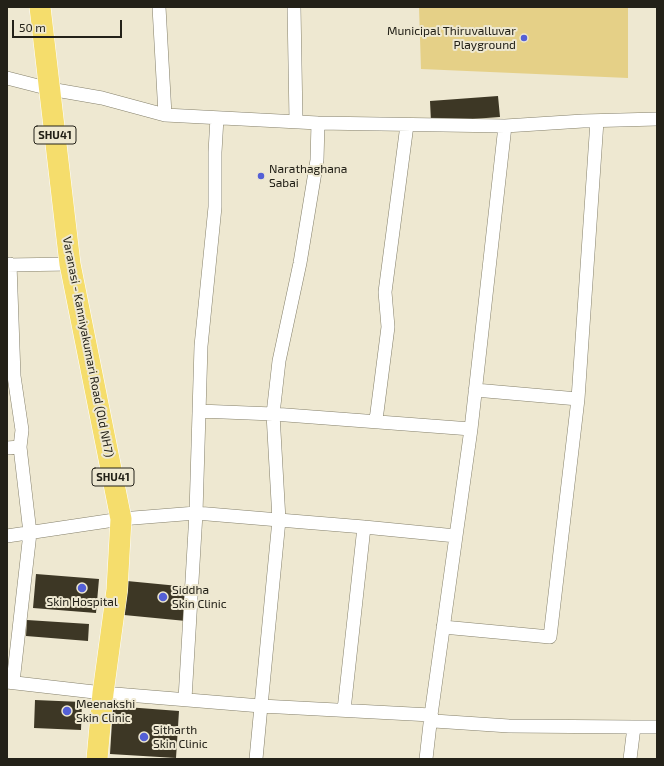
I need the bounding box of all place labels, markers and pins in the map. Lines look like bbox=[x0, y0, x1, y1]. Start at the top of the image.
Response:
place label: Municipal Thiruvalluvar Playground bbox=[387, 24, 516, 52]
marker: Municipal Thiruvalluvar Playground bbox=[519, 33, 529, 43]
place label: Narathaghana Sabai bbox=[269, 162, 347, 190]
marker: Narathaghana Sabai bbox=[256, 171, 266, 181]
marker: Skin Hospital bbox=[76, 582, 88, 594]
place label: Siddha Skin Clinic bbox=[172, 583, 227, 611]
marker: Siddha Skin Clinic bbox=[157, 591, 169, 603]
place label: Skin Hospital bbox=[46, 595, 118, 609]
place label: Meenakshi Skin Clinic bbox=[76, 697, 135, 725]
marker: Meenakshi Skin Clinic bbox=[61, 705, 73, 717]
place label: Sitharth Skin Clinic bbox=[153, 723, 208, 751]
marker: Sitharth Skin Clinic bbox=[138, 731, 150, 743]

